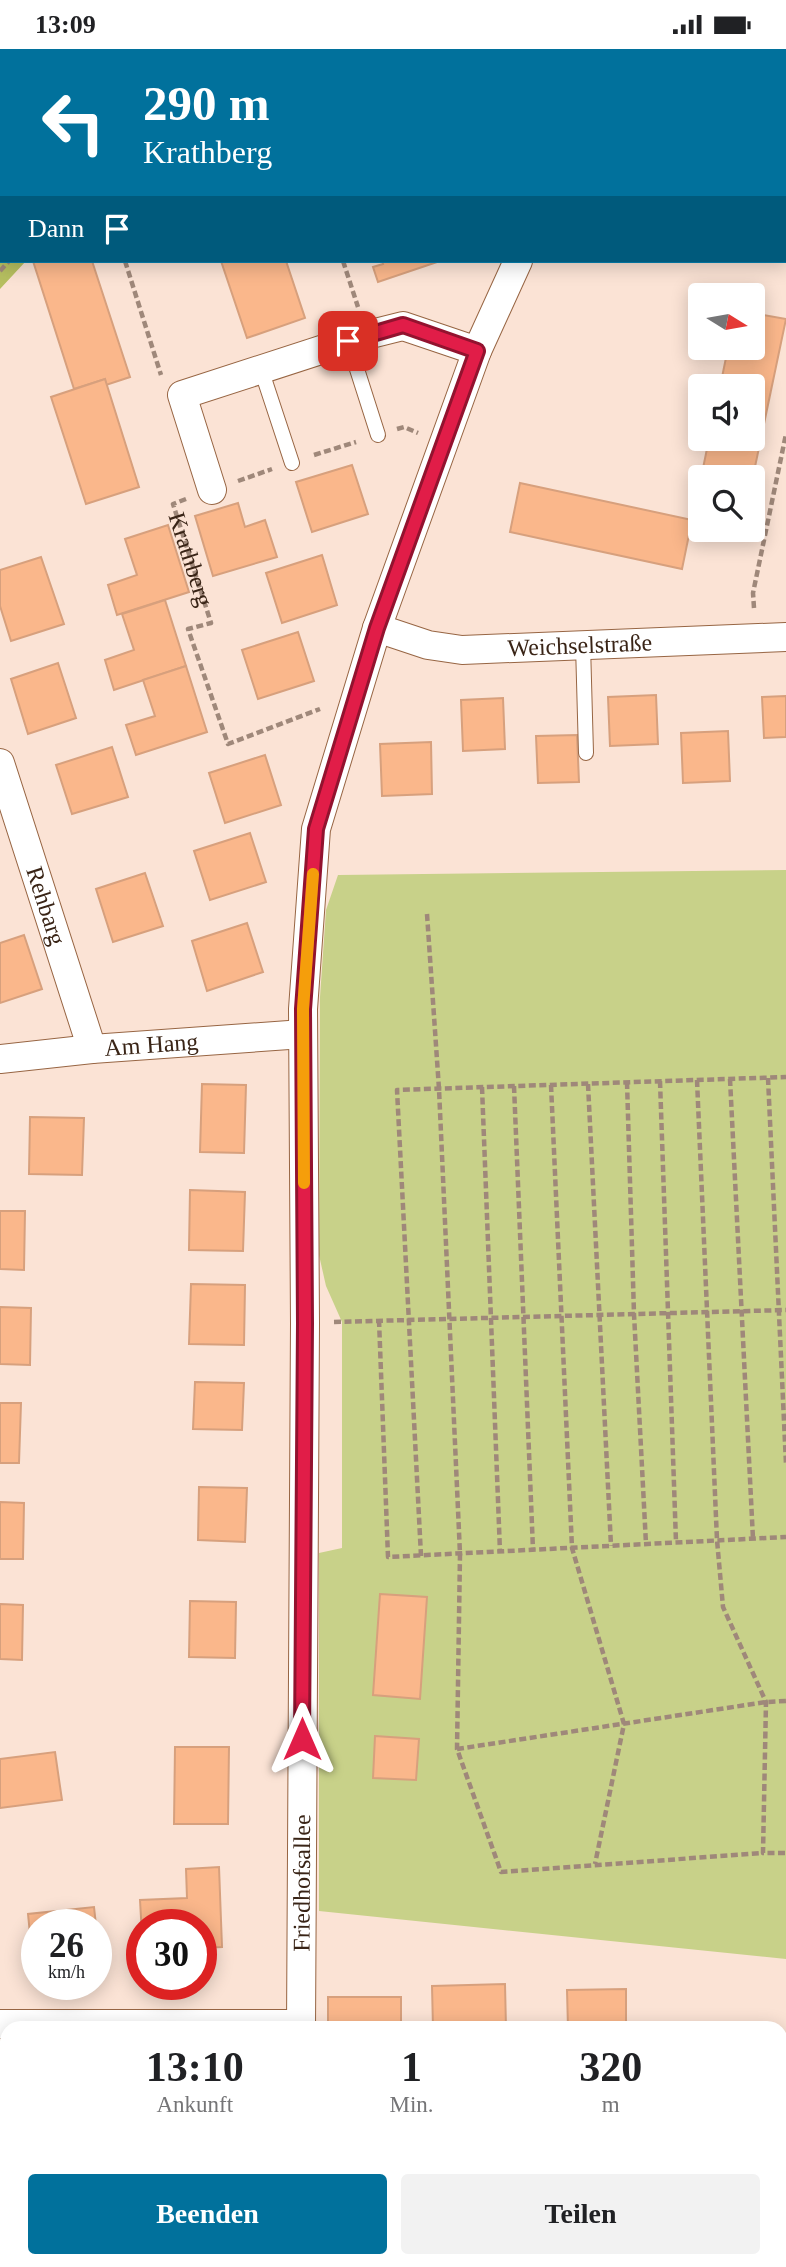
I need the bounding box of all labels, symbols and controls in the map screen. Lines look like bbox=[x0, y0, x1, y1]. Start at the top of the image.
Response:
text: 13:09 bbox=[35, 10, 96, 39]
text: 290 m bbox=[143, 76, 270, 131]
icon: left bbox=[28, 77, 119, 168]
text: Krathberg bbox=[143, 134, 272, 170]
icon: arrive bbox=[98, 210, 136, 248]
text: Dann bbox=[28, 214, 84, 243]
north arrow bbox=[688, 283, 765, 361]
map controls bbox=[688, 283, 765, 542]
pin bbox=[318, 311, 378, 371]
icon: arrive bbox=[329, 322, 367, 360]
button: sound bbox=[688, 374, 765, 451]
button: search bbox=[688, 465, 765, 542]
street label: Krathberg bbox=[164, 509, 218, 609]
street label: Weichselstraße bbox=[507, 629, 653, 661]
street label: Rehbarg bbox=[21, 863, 71, 948]
street label: Am Hang bbox=[103, 1028, 199, 1061]
position arrow bbox=[265, 1702, 339, 1776]
street label: Friedhofsallee bbox=[288, 1814, 315, 1952]
speed limit sign: 30 bbox=[126, 1909, 217, 2000]
text: 26 bbox=[49, 1926, 84, 1965]
text: km/h bbox=[48, 1962, 85, 1982]
text: 13:10 bbox=[146, 2044, 244, 2090]
text: 1 bbox=[401, 2044, 422, 2090]
text: 320 bbox=[579, 2044, 642, 2090]
text: Ankunft bbox=[156, 2092, 233, 2117]
text: Min. bbox=[389, 2092, 434, 2117]
text: m bbox=[602, 2092, 620, 2117]
button: Beenden bbox=[28, 2174, 387, 2254]
button: Teilen bbox=[401, 2174, 760, 2254]

